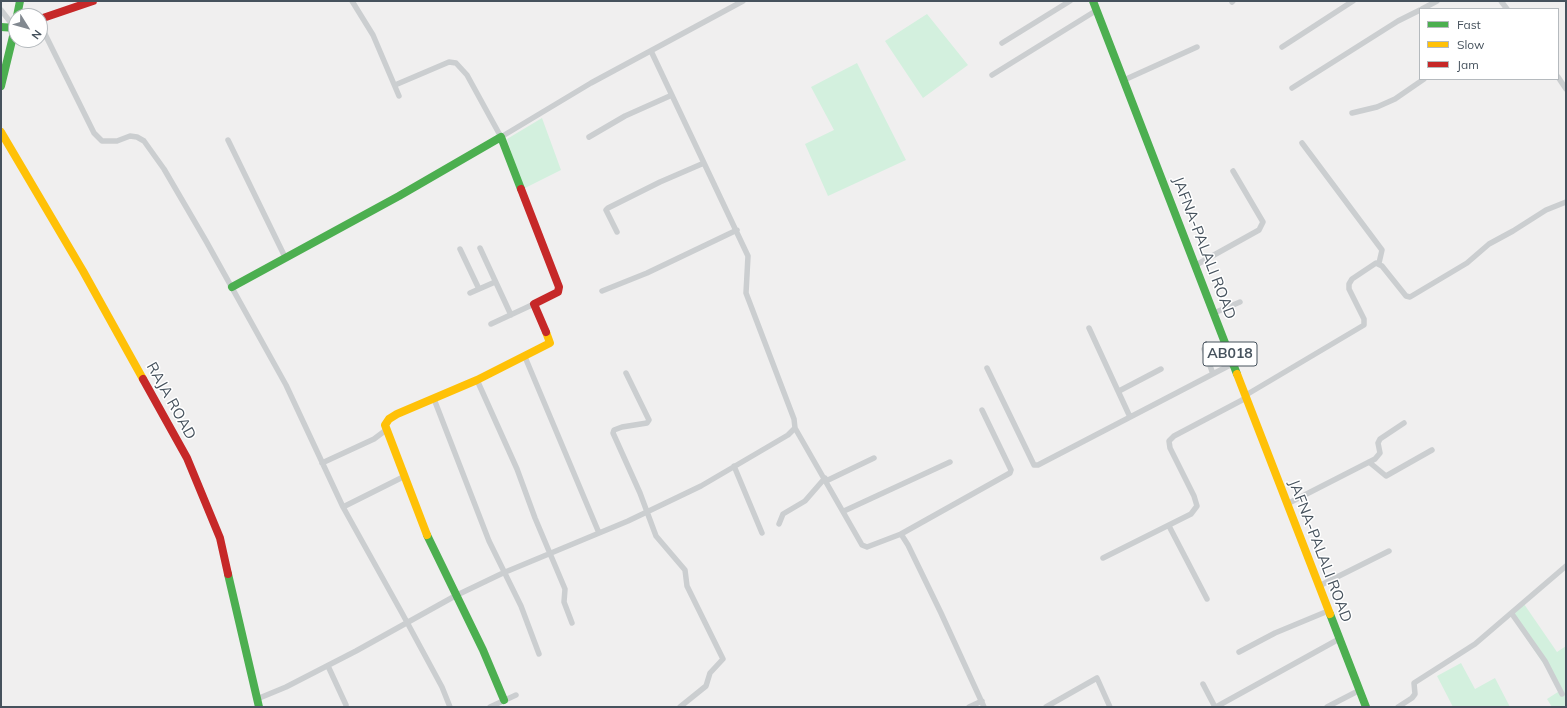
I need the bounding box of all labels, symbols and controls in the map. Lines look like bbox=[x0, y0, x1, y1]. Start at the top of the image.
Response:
north arrow bbox=[8, 8, 48, 48]
legend bbox=[1419, 8, 1559, 80]
text: Fast bbox=[1457, 17, 1481, 32]
text: N bbox=[29, 27, 45, 42]
text: Slow bbox=[1457, 37, 1485, 52]
text: Jam bbox=[1457, 57, 1479, 72]
street label: JAFNA-PALALI ROAD bbox=[1168, 174, 1240, 322]
road number: AB018 bbox=[1203, 342, 1257, 366]
street label: RAJA ROAD bbox=[142, 359, 200, 443]
street label: JAFNA-PALALI ROAD bbox=[1284, 477, 1356, 625]

